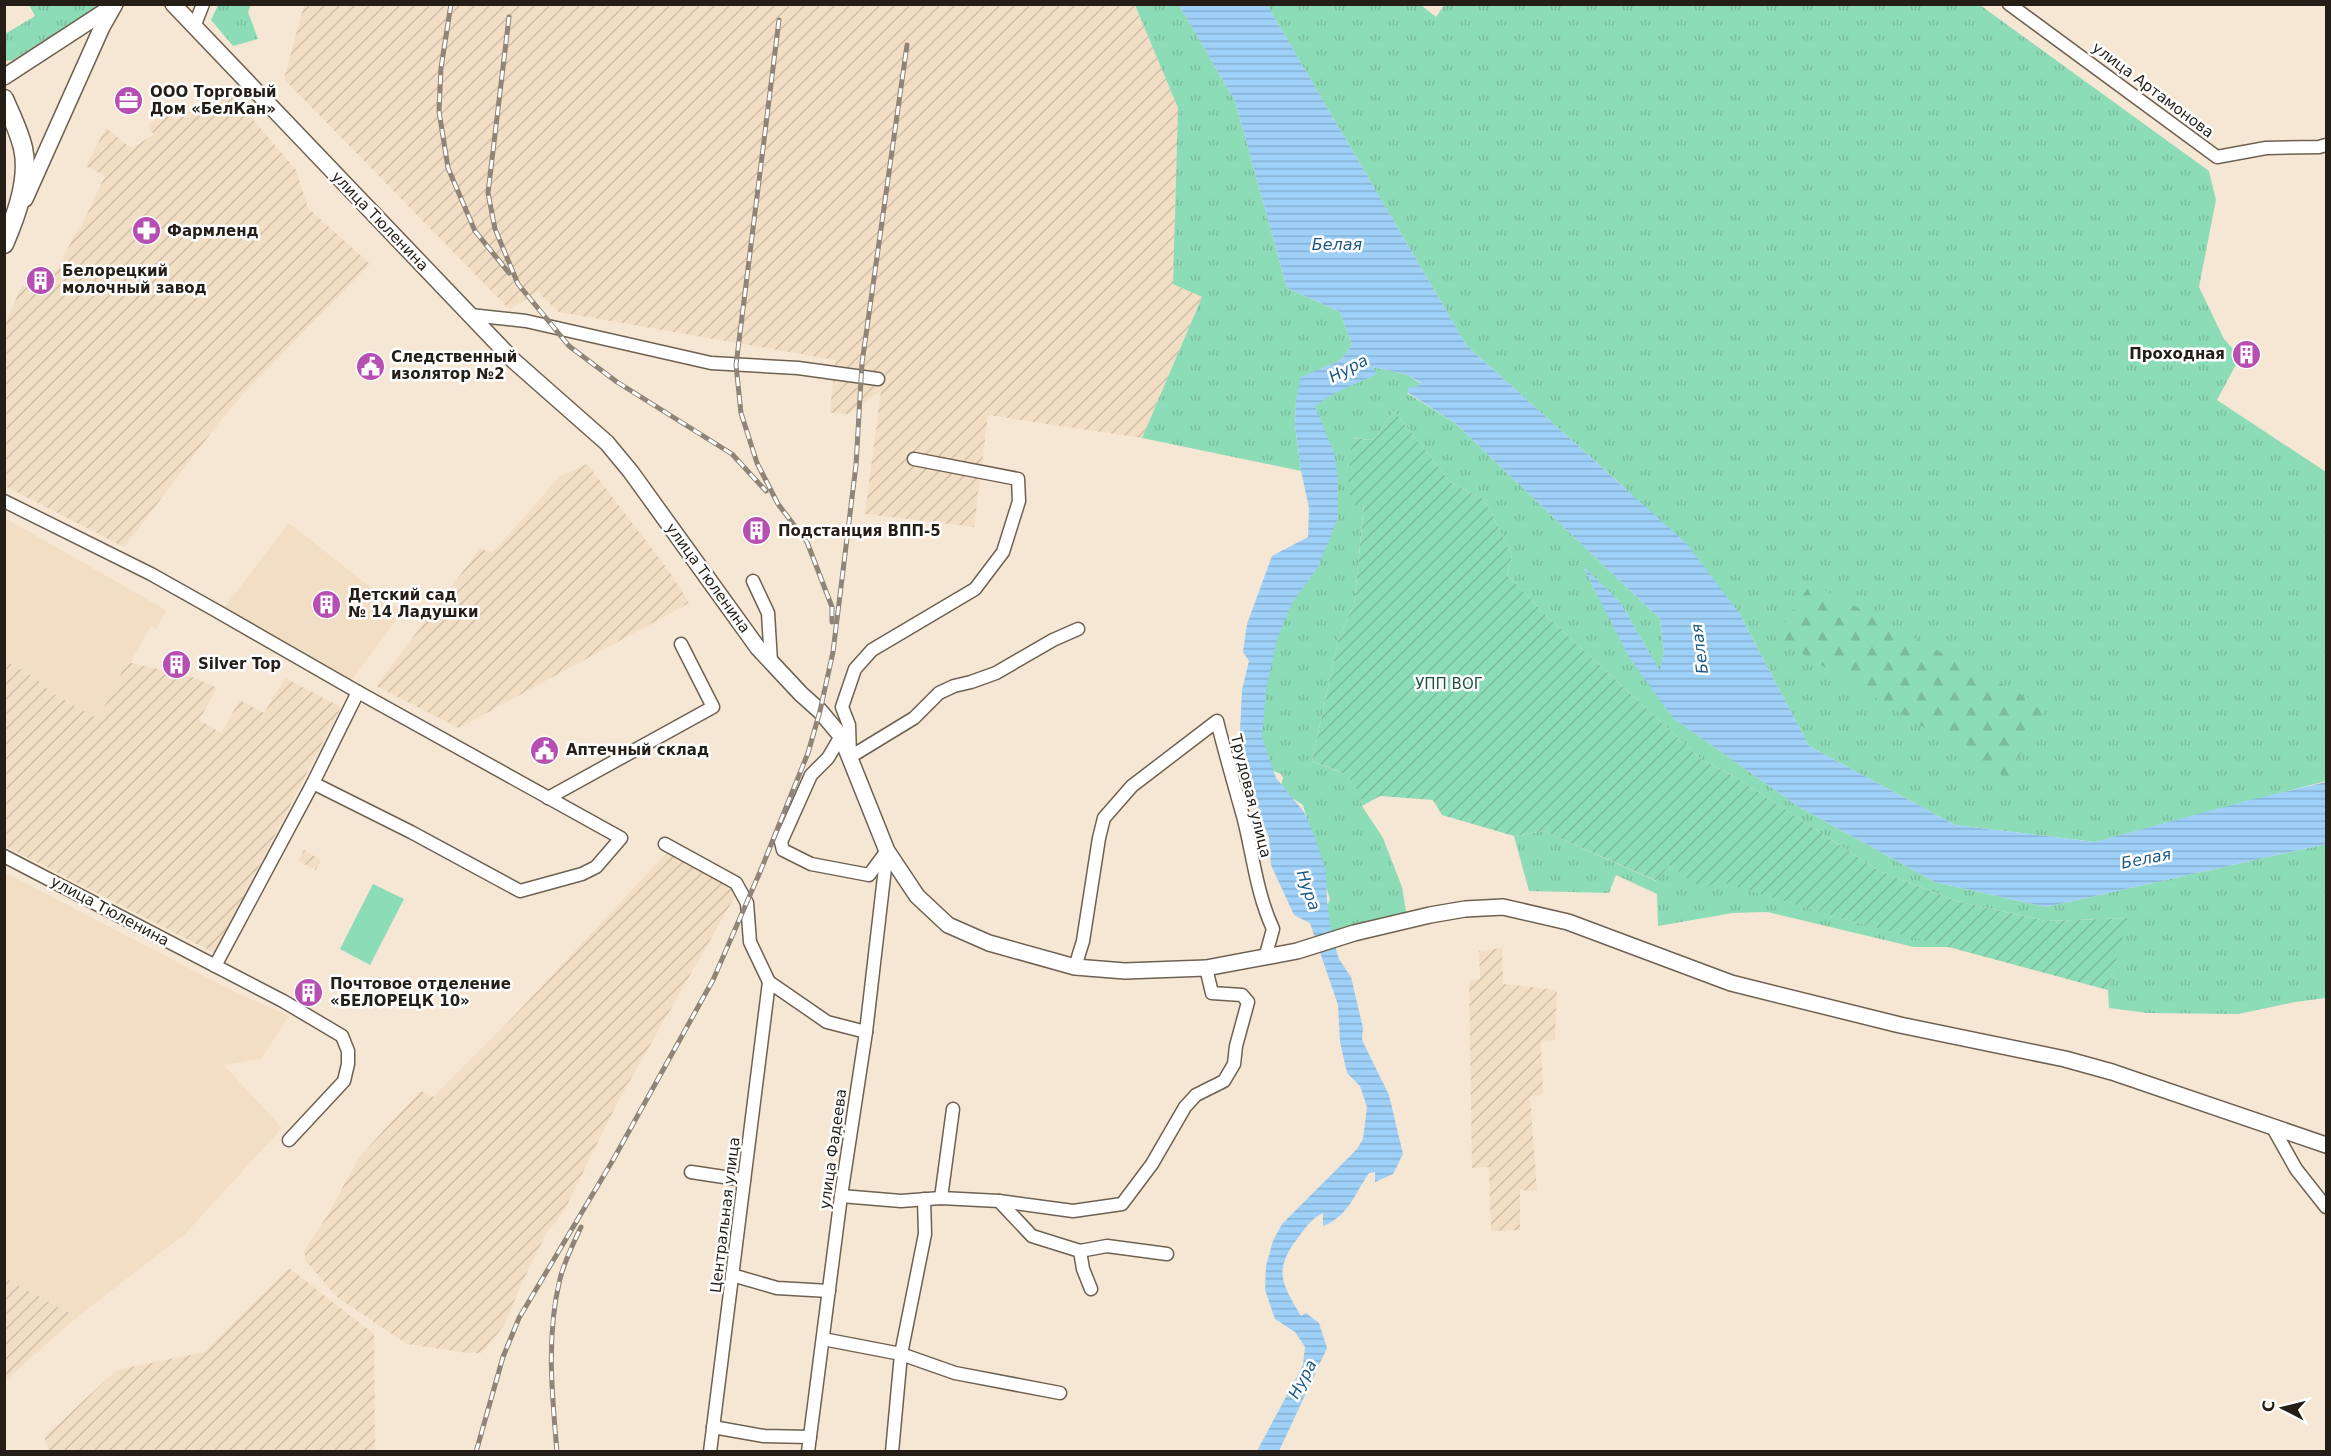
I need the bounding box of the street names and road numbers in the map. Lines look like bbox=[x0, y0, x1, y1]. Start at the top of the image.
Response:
street label: улица Артамонова bbox=[2089, 38, 2217, 142]
street label: улица Тюленина bbox=[328, 167, 432, 275]
street label: улица Тюленина bbox=[662, 519, 754, 637]
street label: Трудовая улица bbox=[1227, 731, 1275, 860]
street label: улица Тюленина bbox=[48, 872, 172, 950]
street label: улица Фадеева bbox=[816, 1088, 850, 1210]
street label: Центральная улица bbox=[707, 1136, 743, 1294]

